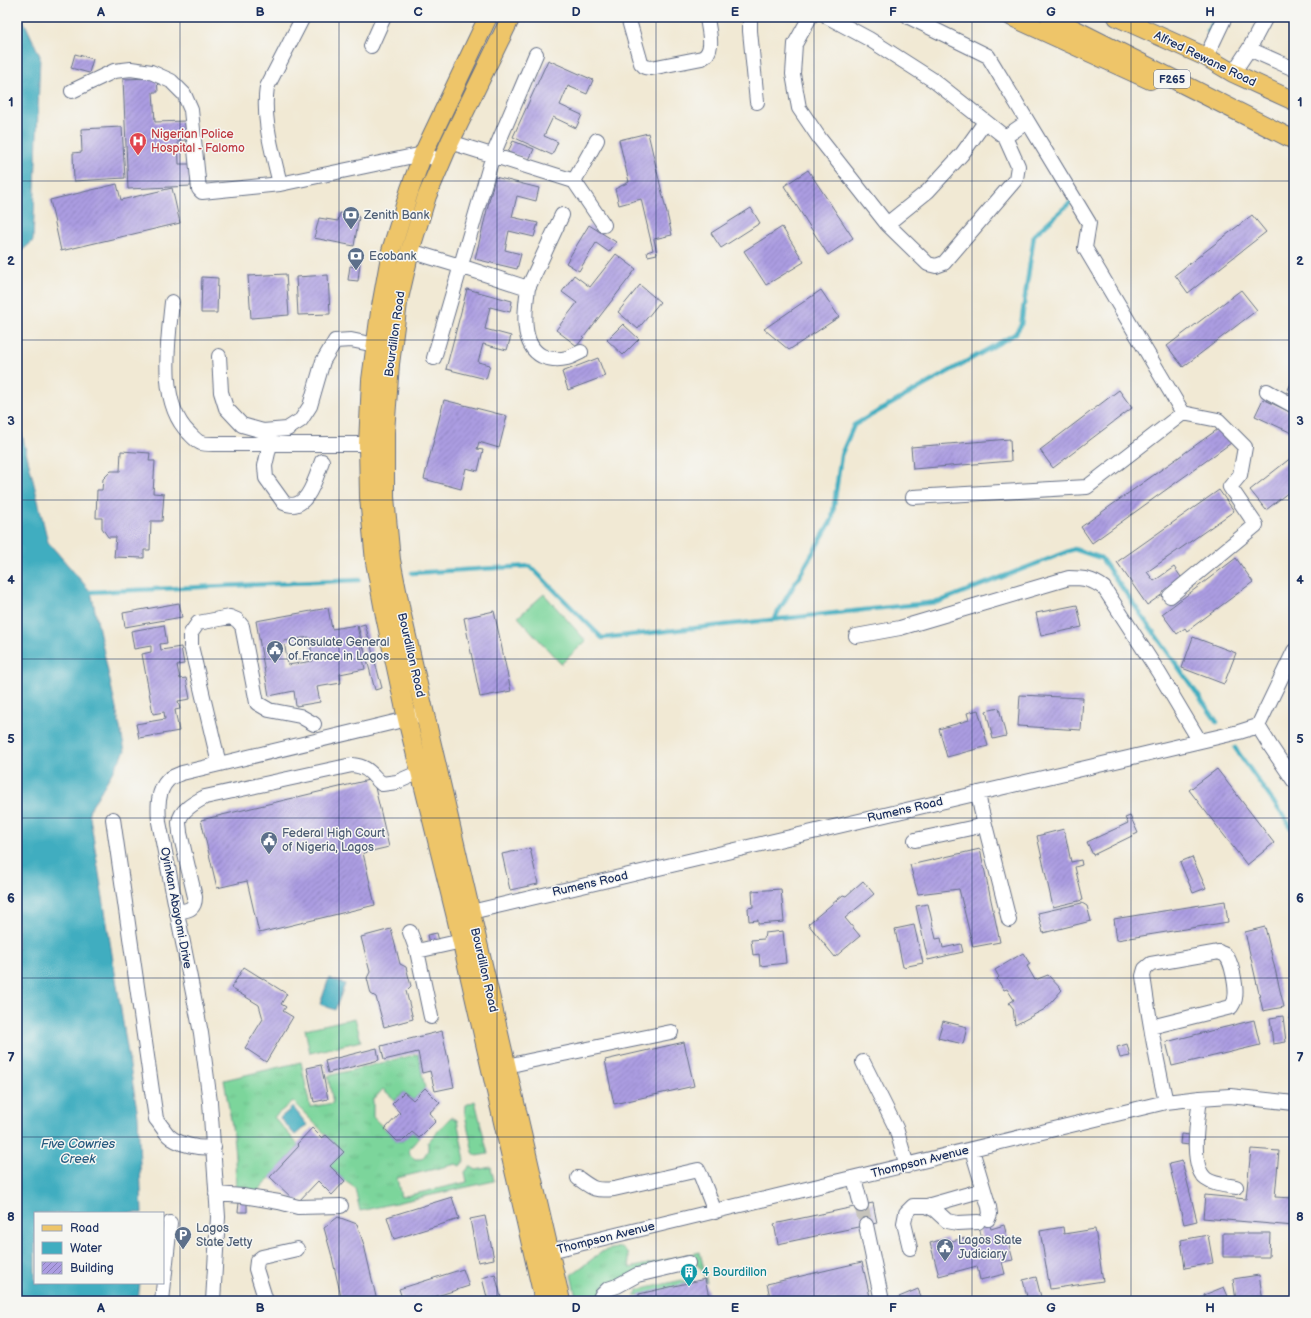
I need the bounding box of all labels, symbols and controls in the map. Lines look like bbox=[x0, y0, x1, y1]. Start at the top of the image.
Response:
text: A bbox=[96, 4, 105, 20]
text: B bbox=[255, 4, 265, 20]
text: C bbox=[413, 4, 423, 20]
text: D bbox=[571, 4, 581, 20]
text: E bbox=[731, 4, 740, 20]
text: F bbox=[889, 4, 897, 20]
text: G bbox=[1046, 4, 1056, 20]
text: H bbox=[1205, 4, 1215, 20]
street label: Alfred Rewane Road bbox=[1152, 28, 1259, 90]
road number: F265 bbox=[1154, 70, 1190, 88]
text: 1 bbox=[8, 94, 14, 110]
text: 1 bbox=[1297, 94, 1303, 110]
place label: Nigerian Police Hospital - Falomo bbox=[151, 127, 245, 156]
hospital icon: Nigerian Police Hospital - Falomo bbox=[128, 131, 148, 156]
bank icon: Zenith Bank bbox=[341, 205, 361, 230]
place label: Zenith Bank bbox=[363, 208, 429, 223]
bank icon: Ecobank bbox=[346, 246, 366, 271]
place label: Ecobank bbox=[369, 249, 416, 264]
text: 2 bbox=[7, 253, 15, 269]
text: 2 bbox=[1296, 253, 1304, 269]
street label: Bourdillon Road bbox=[382, 290, 408, 378]
text: 3 bbox=[7, 413, 15, 429]
text: 3 bbox=[1296, 413, 1304, 429]
text: 4 bbox=[7, 572, 15, 588]
text: 4 bbox=[1296, 572, 1304, 588]
street label: Bourdillon Road bbox=[394, 611, 428, 699]
place label: Consulate General of France in Lagos bbox=[288, 635, 389, 664]
public building icon: Consulate General of France in Lagos bbox=[265, 639, 285, 664]
text: 5 bbox=[7, 731, 15, 747]
text: 5 bbox=[1296, 731, 1304, 747]
street label: Rumens Road bbox=[866, 794, 944, 826]
place label: Federal High Court of Nigeria, Lagos bbox=[282, 826, 385, 855]
public building icon: Federal High Court of Nigeria, Lagos bbox=[259, 830, 279, 855]
street label: Oyinkan Abayomi Drive bbox=[157, 846, 195, 970]
street label: Rumens Road bbox=[551, 868, 629, 900]
text: 6 bbox=[7, 890, 15, 906]
text: 6 bbox=[1296, 890, 1304, 906]
street label: Bourdillon Road bbox=[467, 926, 501, 1014]
text: 7 bbox=[7, 1050, 15, 1066]
text: 7 bbox=[1296, 1050, 1304, 1066]
water label: Five Cowries Creek bbox=[41, 1136, 116, 1167]
street label: Thompson Avenue bbox=[870, 1143, 970, 1181]
text: 8 bbox=[7, 1209, 15, 1225]
text: 8 bbox=[1296, 1209, 1304, 1225]
legend bbox=[34, 1212, 164, 1284]
street label: Thompson Avenue bbox=[556, 1219, 656, 1257]
text: Road bbox=[70, 1221, 99, 1236]
place label: Lagos State Jetty bbox=[196, 1221, 253, 1250]
parking icon: Lagos State Jetty bbox=[173, 1225, 193, 1250]
place label: Lagos State Judiciary bbox=[958, 1233, 1022, 1262]
public building icon: Lagos State Judiciary bbox=[935, 1237, 955, 1262]
text: Water bbox=[70, 1241, 102, 1256]
text: Building bbox=[70, 1261, 114, 1276]
building icon: 4 Bourdillon bbox=[679, 1262, 699, 1287]
place label: 4 Bourdillon bbox=[702, 1265, 767, 1280]
text: A bbox=[96, 1300, 105, 1316]
text: B bbox=[255, 1300, 265, 1316]
text: C bbox=[413, 1300, 423, 1316]
text: D bbox=[571, 1300, 581, 1316]
text: E bbox=[731, 1300, 740, 1316]
text: F bbox=[889, 1300, 897, 1316]
text: G bbox=[1046, 1300, 1056, 1316]
text: H bbox=[1205, 1300, 1215, 1316]

